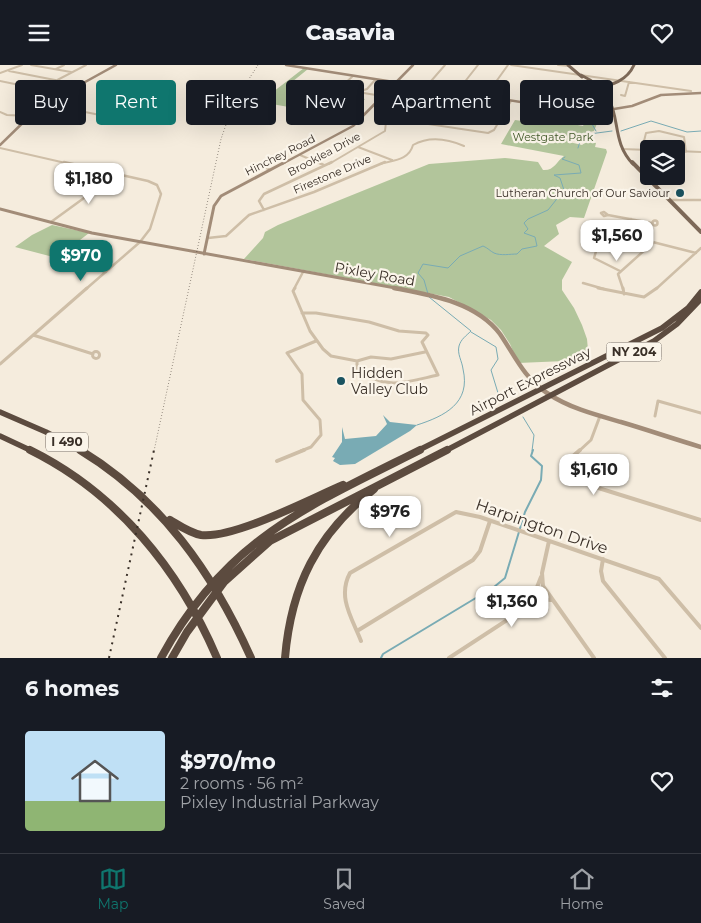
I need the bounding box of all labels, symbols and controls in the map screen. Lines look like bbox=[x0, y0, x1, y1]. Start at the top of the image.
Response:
icon: menu bbox=[25, 19, 53, 47]
text: Casavia bbox=[306, 19, 395, 46]
icon: heart bbox=[648, 19, 676, 47]
chip: Buy bbox=[15, 80, 86, 125]
chip: Rent bbox=[96, 80, 176, 125]
chip: Filters bbox=[186, 80, 276, 125]
chip: New bbox=[286, 80, 364, 125]
chip: Apartment bbox=[374, 80, 510, 125]
chip: House bbox=[520, 80, 613, 125]
street label: Brooklea Drive bbox=[285, 129, 363, 179]
park label: Westgate Park bbox=[513, 130, 594, 144]
street label: Hinchey Road bbox=[242, 131, 318, 179]
map controls bbox=[640, 140, 685, 185]
button: layers bbox=[640, 140, 685, 185]
street label: Firestone Drive bbox=[291, 151, 373, 197]
pin: $1,180 bbox=[48, 163, 130, 205]
text: $1,180 bbox=[65, 169, 113, 188]
place label: Lutheran Church of Our Saviour bbox=[495, 186, 670, 200]
marker: Lutheran Church of Our Saviour bbox=[674, 187, 686, 199]
pin: $1,560 bbox=[576, 219, 658, 262]
text: $1,560 bbox=[591, 226, 643, 245]
pin: $970 bbox=[51, 239, 111, 282]
text: $970 bbox=[61, 246, 101, 265]
street label: Pixley Road bbox=[333, 258, 417, 290]
street label: Airport Expressway bbox=[466, 342, 594, 419]
road number: NY 204 bbox=[606, 343, 662, 361]
place label: Hidden Valley Club bbox=[351, 364, 428, 398]
marker: Hidden Valley Club bbox=[335, 375, 347, 387]
road number: I 490 bbox=[46, 433, 88, 452]
pin: $1,610 bbox=[553, 453, 635, 496]
text: $1,610 bbox=[570, 460, 618, 479]
pin: $976 bbox=[360, 495, 420, 538]
street label: Harpington Drive bbox=[473, 495, 611, 558]
text: $976 bbox=[370, 502, 410, 521]
pin: $1,360 bbox=[471, 585, 553, 628]
text: $1,360 bbox=[486, 592, 538, 611]
icon: filters bbox=[648, 674, 676, 702]
text: 6 homes bbox=[25, 676, 119, 701]
text: $970/mo bbox=[180, 749, 276, 774]
icon: home bbox=[65, 751, 125, 811]
icon: heart bbox=[648, 767, 676, 795]
text: 2 rooms · 56 m² bbox=[180, 774, 304, 793]
text: Pixley Industrial Parkway bbox=[180, 793, 379, 812]
tab: Map bbox=[97, 865, 129, 913]
tab: Saved bbox=[323, 865, 365, 913]
tab: Home bbox=[560, 865, 604, 913]

